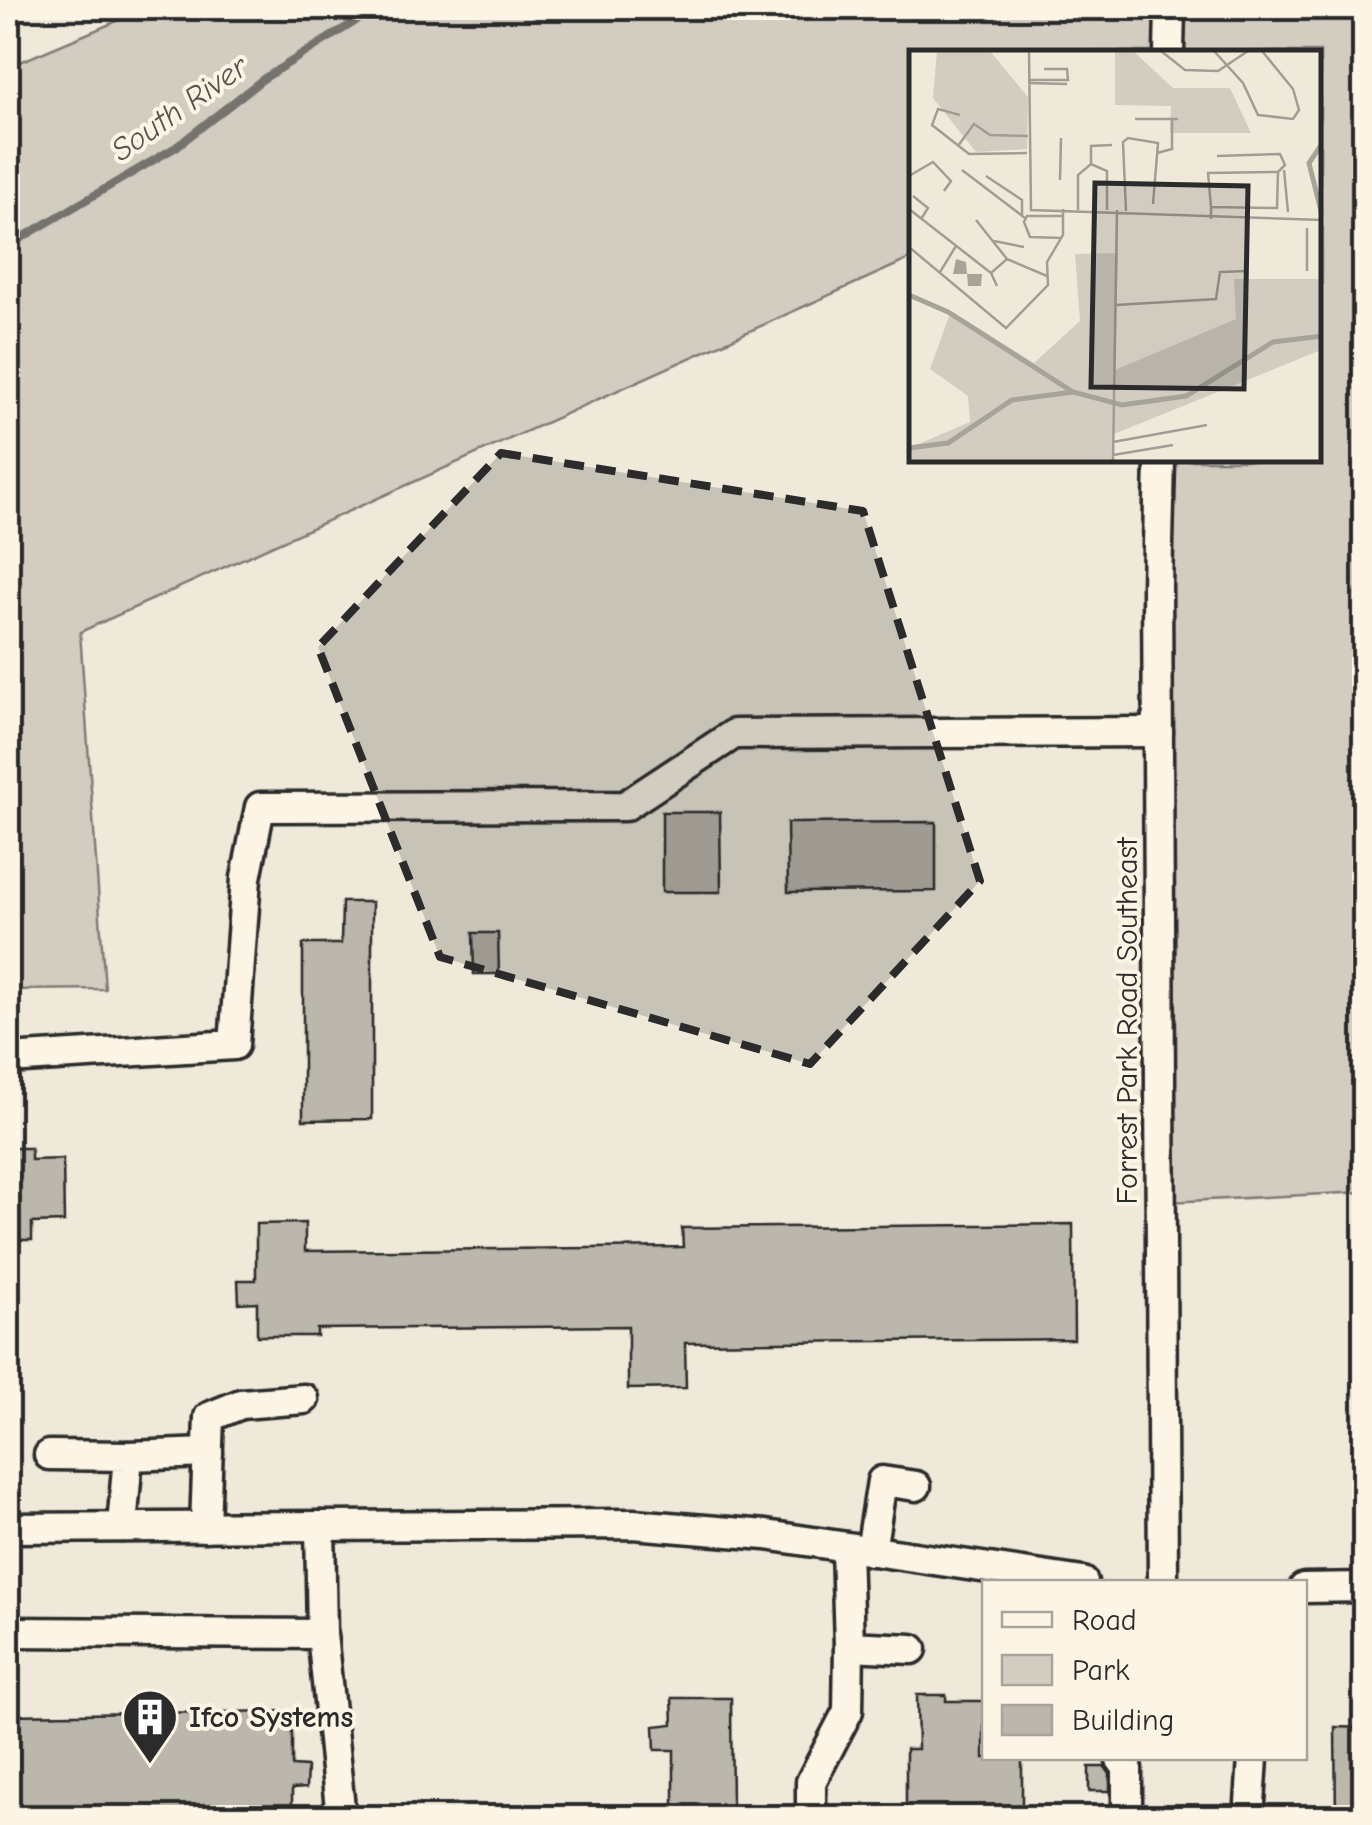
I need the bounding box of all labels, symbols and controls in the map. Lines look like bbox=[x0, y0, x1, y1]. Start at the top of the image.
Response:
water label: South River bbox=[104, 47, 256, 169]
inset map bbox=[909, 50, 1322, 462]
street label: Forrest Park Road Southeast bbox=[1110, 836, 1145, 1205]
legend bbox=[982, 1580, 1307, 1760]
text: Road bbox=[1072, 1603, 1137, 1638]
text: Park bbox=[1072, 1653, 1130, 1688]
building icon: Ifco Systems bbox=[120, 1687, 180, 1766]
place label: Ifco Systems bbox=[189, 1700, 353, 1735]
text: Building bbox=[1072, 1703, 1175, 1738]

